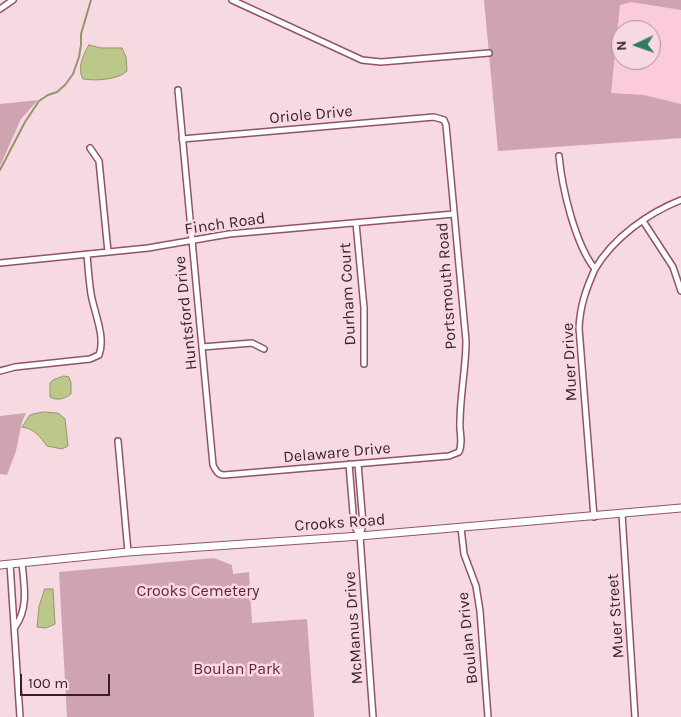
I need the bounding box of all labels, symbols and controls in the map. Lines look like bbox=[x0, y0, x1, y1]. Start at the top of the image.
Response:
north arrow bbox=[611, 20, 661, 70]
text: N bbox=[613, 40, 630, 51]
street label: Oriole Drive bbox=[269, 102, 353, 128]
street label: Finch Road bbox=[183, 209, 267, 239]
street label: Portsmouth Road bbox=[433, 222, 461, 350]
street label: Durham Court bbox=[336, 242, 360, 346]
street label: Huntsford Drive bbox=[170, 255, 202, 371]
street label: Muer Drive bbox=[558, 322, 582, 402]
street label: Delaware Drive bbox=[283, 439, 391, 467]
street label: Crooks Road bbox=[294, 510, 386, 536]
street label: McManus Drive bbox=[340, 571, 368, 685]
street label: Muer Street bbox=[603, 573, 629, 659]
park label: Crooks Cemetery bbox=[137, 581, 259, 601]
street label: Boulan Drive bbox=[454, 591, 482, 685]
park label: Boulan Park bbox=[193, 659, 281, 679]
scale bar bbox=[22, 664, 112, 696]
text: 100 m bbox=[28, 674, 68, 692]

